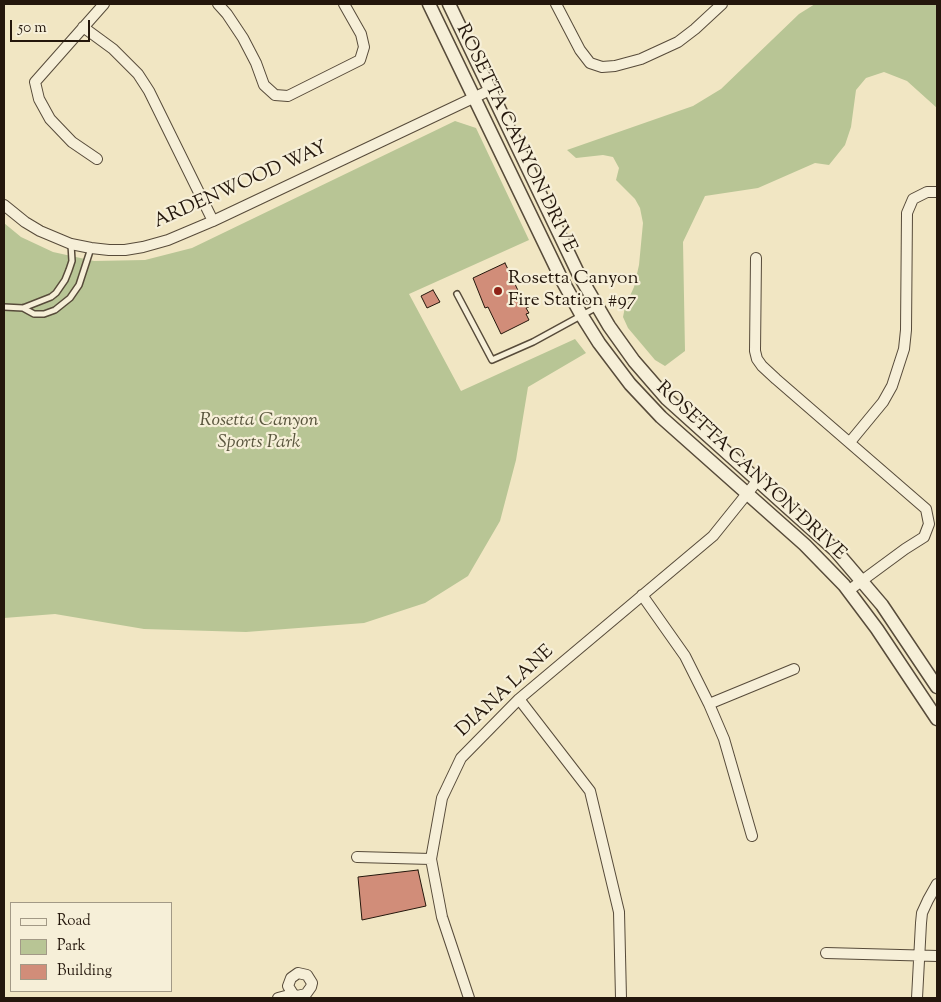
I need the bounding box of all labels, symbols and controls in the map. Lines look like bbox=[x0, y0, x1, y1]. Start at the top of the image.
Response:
scale bar bbox=[12, 10, 92, 42]
text: 50 m bbox=[18, 18, 47, 39]
street label: ROSETTA CANYON DRIVE bbox=[450, 21, 580, 257]
street label: ARDENWOOD WAY bbox=[151, 137, 331, 235]
place label: Rosetta Canyon Fire Station #97 bbox=[508, 269, 639, 313]
marker: Rosetta Canyon Fire Station #97 bbox=[492, 285, 504, 297]
street label: ROSETTA CANYON DRIVE bbox=[650, 378, 850, 566]
park label: Rosetta Canyon Sports Park bbox=[200, 411, 318, 455]
street label: DIANA LANE bbox=[453, 641, 559, 743]
legend bbox=[10, 902, 172, 992]
text: Road bbox=[57, 911, 91, 932]
text: Park bbox=[57, 936, 86, 957]
text: Building bbox=[57, 961, 112, 982]

